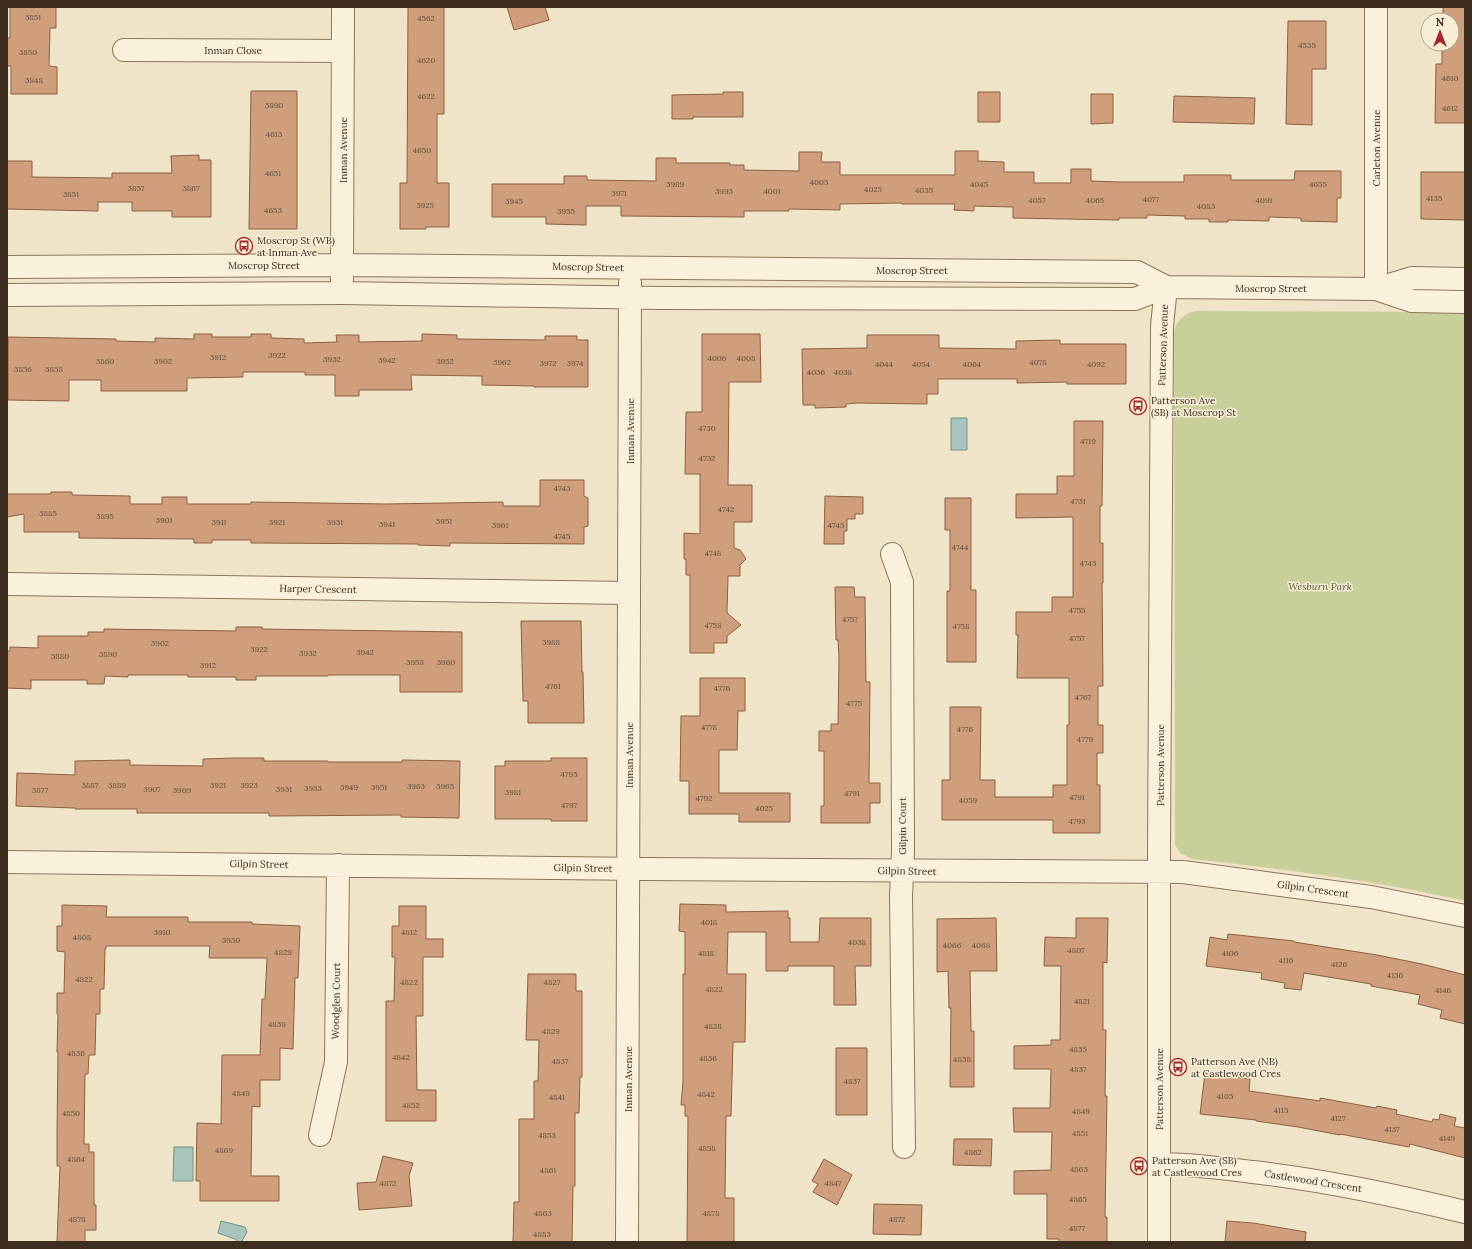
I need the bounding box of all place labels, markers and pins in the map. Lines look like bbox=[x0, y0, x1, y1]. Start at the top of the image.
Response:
place label: Moscrop St (WB) at Inman Ave bbox=[257, 234, 335, 259]
bus stop icon: Moscrop St (WB) at Inman Ave bbox=[234, 236, 254, 256]
place label: Patterson Ave (SB) at Moscrop St bbox=[1151, 394, 1236, 419]
bus stop icon: Patterson Ave (SB) at Moscrop St bbox=[1128, 396, 1148, 416]
place label: Patterson Ave (NB) at Castlewood Cres bbox=[1191, 1055, 1281, 1080]
bus stop icon: Patterson Ave (NB) at Castlewood Cres bbox=[1168, 1057, 1188, 1077]
place label: Patterson Ave (SB) at Castlewood Cres bbox=[1152, 1154, 1242, 1179]
bus stop icon: Patterson Ave (SB) at Castlewood Cres bbox=[1129, 1156, 1149, 1176]

